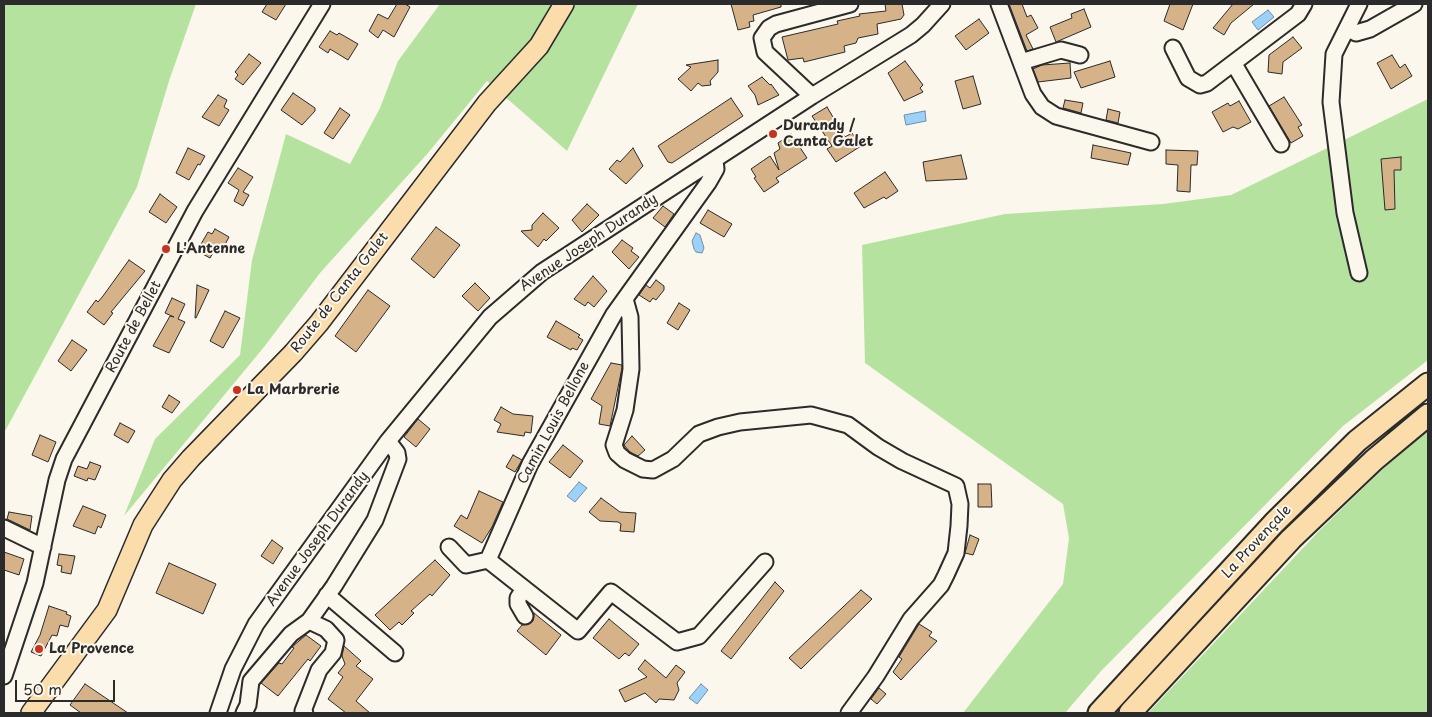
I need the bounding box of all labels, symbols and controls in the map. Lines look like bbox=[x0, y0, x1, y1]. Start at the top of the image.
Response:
place label: Durandy / Canta Galet bbox=[783, 118, 873, 150]
marker: Durandy / Canta Galet bbox=[767, 128, 779, 140]
street label: Avenue Joseph Durandy bbox=[517, 191, 661, 295]
street label: Route de Canta Galet bbox=[288, 229, 392, 357]
place label: L'Antenne bbox=[176, 241, 245, 257]
marker: L'Antenne bbox=[160, 243, 172, 255]
street label: Route de Bellet bbox=[103, 278, 165, 376]
street label: Camin Louis Bellone bbox=[515, 359, 593, 487]
place label: La Marbrerie bbox=[247, 382, 339, 398]
marker: La Marbrerie bbox=[231, 384, 243, 396]
street label: Avenue Joseph Durandy bbox=[263, 468, 373, 610]
street label: La Provençale bbox=[1219, 502, 1295, 582]
place label: La Provence bbox=[49, 641, 134, 657]
marker: La Provence bbox=[33, 643, 45, 655]
scale bar bbox=[18, 670, 118, 702]
text: 50 m bbox=[23, 677, 62, 700]

